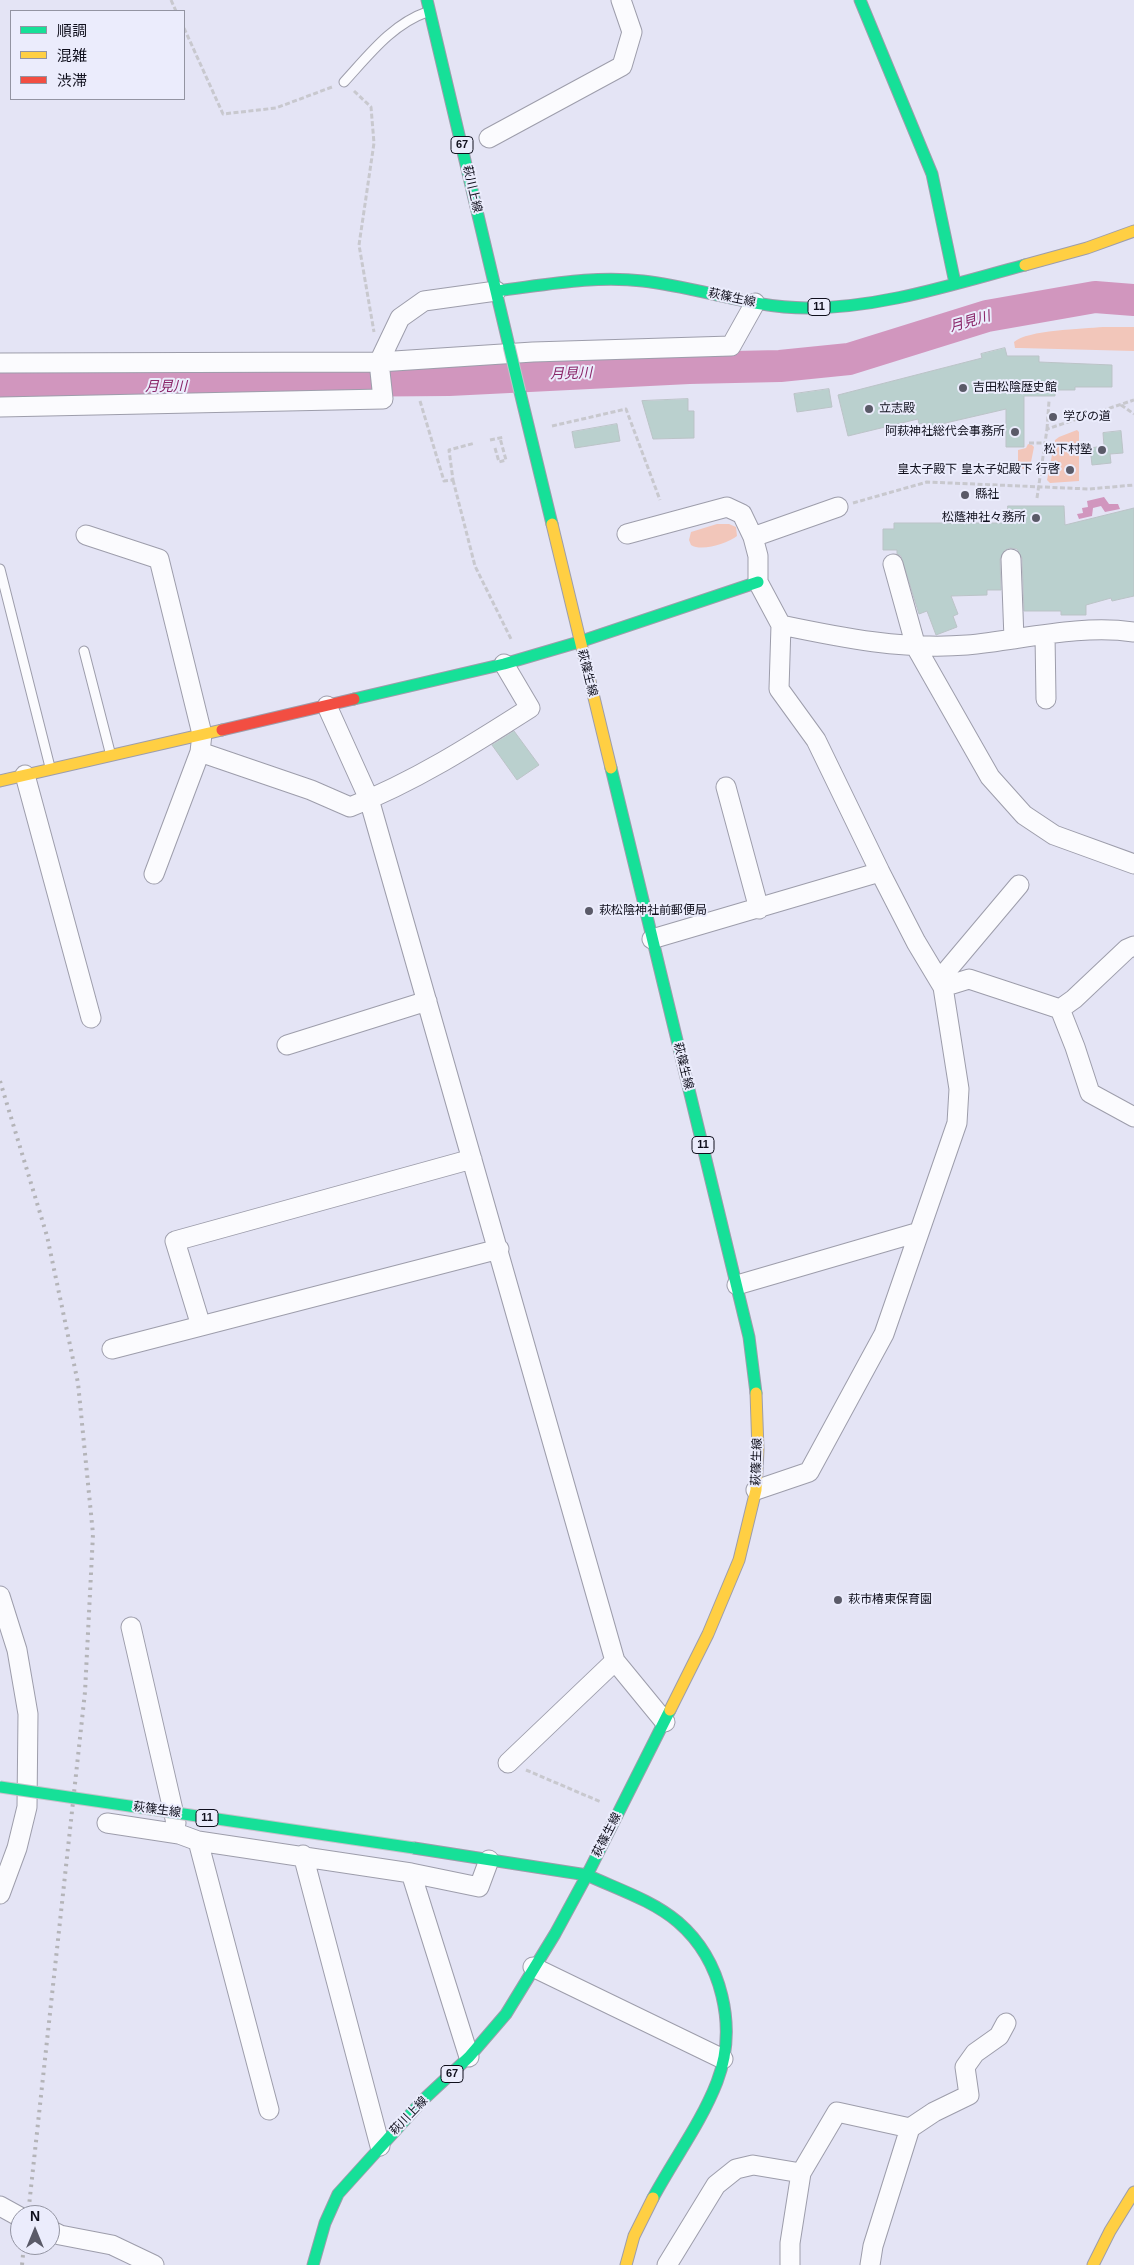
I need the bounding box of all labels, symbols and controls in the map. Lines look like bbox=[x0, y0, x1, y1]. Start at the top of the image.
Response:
legend bbox=[10, 10, 185, 100]
text: 順調 bbox=[57, 22, 87, 39]
text: 混雑 bbox=[57, 47, 87, 64]
text: 渋滞 bbox=[57, 72, 87, 89]
road number: 67 bbox=[451, 136, 473, 154]
street label: 萩川上線 bbox=[460, 164, 484, 214]
street label: 萩篠生線 bbox=[707, 286, 757, 310]
road number: 11 bbox=[808, 298, 830, 316]
water label: 月見川 bbox=[947, 308, 993, 336]
water label: 月見川 bbox=[550, 365, 592, 383]
water label: 月見川 bbox=[145, 379, 187, 395]
place label: 吉田松陰歴史館 bbox=[973, 381, 1057, 395]
marker: 吉田松陰歴史館 bbox=[957, 382, 969, 394]
place label: 立志殿 bbox=[879, 402, 915, 416]
marker: 立志殿 bbox=[863, 403, 875, 415]
place label: 学びの道 bbox=[1063, 410, 1111, 424]
marker: 学びの道 bbox=[1047, 411, 1059, 423]
place label: 阿萩神社総代会事務所 bbox=[885, 425, 1005, 439]
marker: 阿萩神社総代会事務所 bbox=[1009, 426, 1021, 438]
place label: 松下村塾 bbox=[1044, 443, 1092, 457]
marker: 松下村塾 bbox=[1096, 444, 1108, 456]
place label: 皇太子殿下 皇太子妃殿下 行啓 bbox=[897, 463, 1060, 477]
marker: 皇太子殿下 皇太子妃殿下 行啓 bbox=[1064, 464, 1076, 476]
place label: 縣社 bbox=[975, 488, 999, 502]
marker: 縣社 bbox=[959, 489, 971, 501]
place label: 松蔭神社々務所 bbox=[942, 511, 1026, 525]
marker: 松蔭神社々務所 bbox=[1030, 512, 1042, 524]
street label: 萩篠生線 bbox=[574, 648, 600, 698]
place label: 萩松陰神社前郵便局 bbox=[599, 904, 707, 918]
marker: 萩松陰神社前郵便局 bbox=[583, 905, 595, 917]
street label: 萩篠生線 bbox=[670, 1041, 696, 1091]
road number: 11 bbox=[692, 1136, 714, 1154]
street label: 萩篠生線 bbox=[749, 1438, 765, 1486]
place label: 萩市椿東保育園 bbox=[848, 1593, 932, 1607]
marker: 萩市椿東保育園 bbox=[832, 1594, 844, 1606]
street label: 萩篠生線 bbox=[132, 1800, 182, 1820]
road number: 11 bbox=[196, 1810, 218, 1826]
street label: 萩篠生線 bbox=[590, 1810, 624, 1860]
road number: 67 bbox=[441, 2066, 463, 2082]
street label: 萩川上線 bbox=[387, 2094, 431, 2138]
north arrow bbox=[10, 2205, 60, 2255]
text: N bbox=[30, 2208, 40, 2224]

